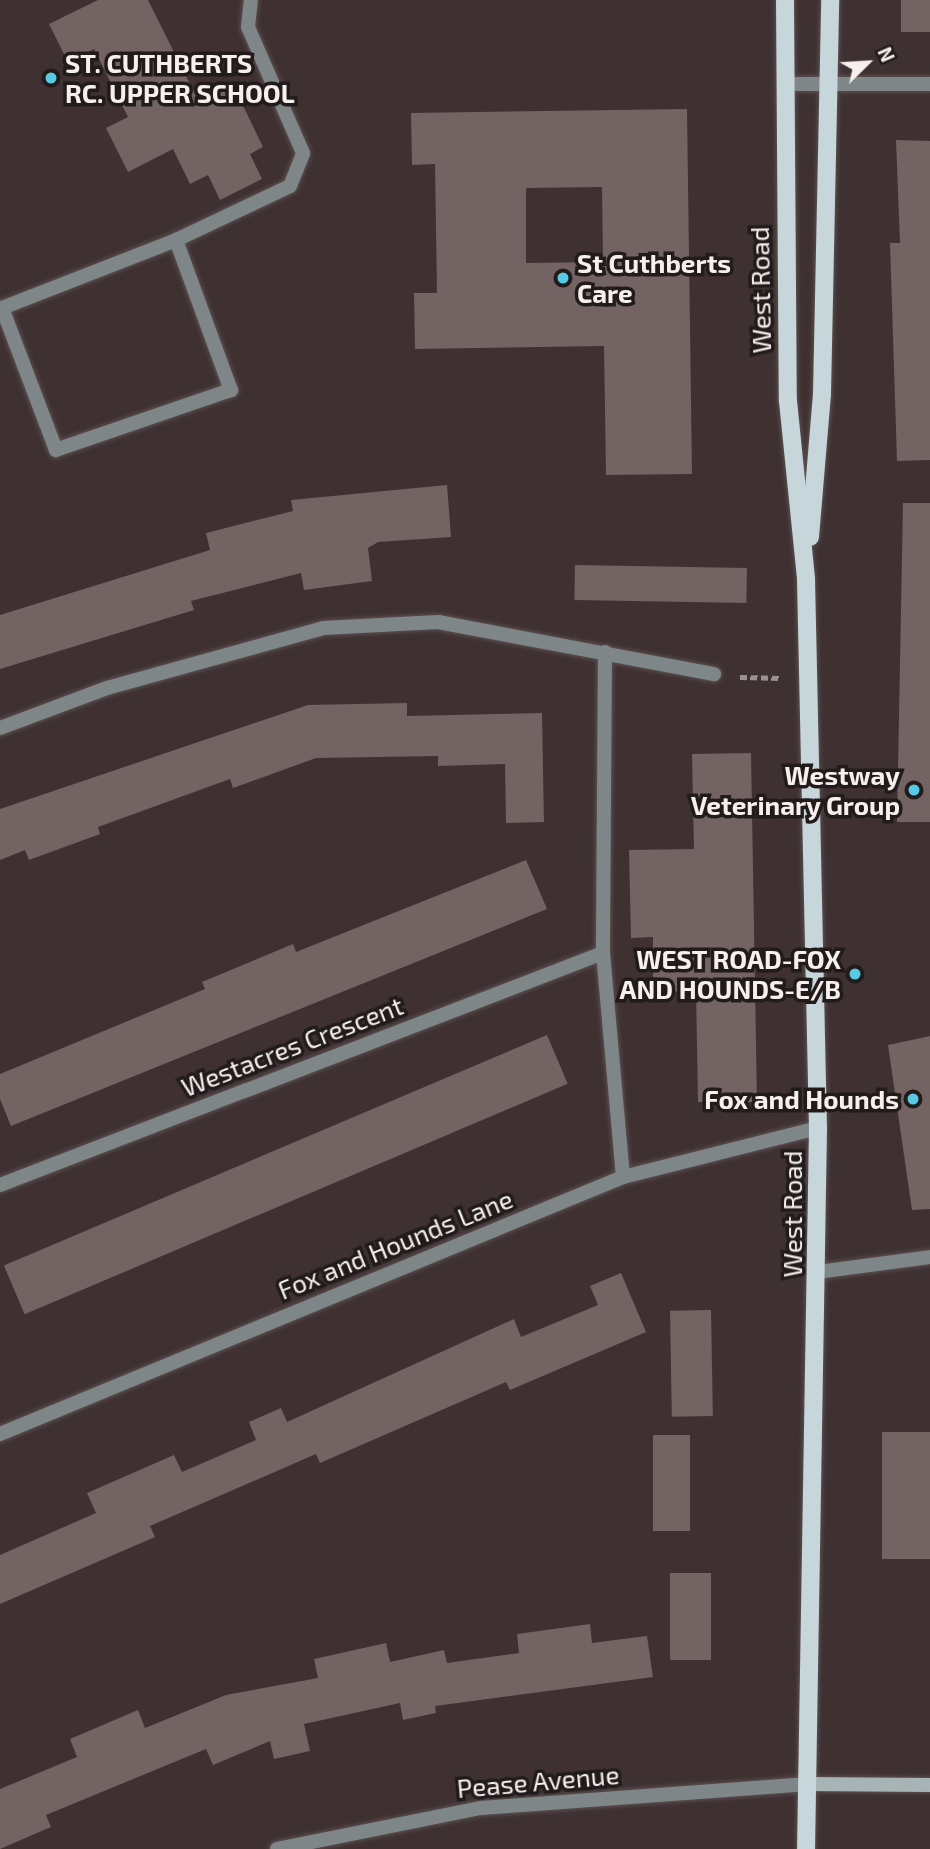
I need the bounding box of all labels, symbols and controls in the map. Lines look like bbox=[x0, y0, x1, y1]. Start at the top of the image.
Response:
north arrow bbox=[832, 28, 902, 98]
text: N bbox=[873, 43, 900, 65]
place label: ST. CUTHBERTS RC. UPPER SCHOOL bbox=[65, 47, 295, 108]
marker: ST. CUTHBERTS RC. UPPER SCHOOL bbox=[43, 70, 59, 86]
street label: West Road bbox=[743, 226, 777, 354]
place label: St Cuthberts Care bbox=[577, 247, 731, 308]
marker: St Cuthberts Care bbox=[555, 270, 571, 286]
place label: Westway Veterinary Group bbox=[690, 759, 900, 820]
marker: Westway Veterinary Group bbox=[906, 782, 922, 798]
place label: WEST ROAD-FOX AND HOUNDS-E/B bbox=[620, 943, 841, 1004]
marker: WEST ROAD-FOX AND HOUNDS-E/B bbox=[847, 966, 863, 982]
street label: Westacres Crescent bbox=[177, 989, 407, 1103]
place label: Fox and Hounds bbox=[704, 1083, 899, 1115]
marker: Fox and Hounds bbox=[905, 1091, 921, 1107]
street label: West Road bbox=[776, 1151, 808, 1277]
street label: Fox and Hounds Lane bbox=[273, 1183, 517, 1305]
street label: Pease Avenue bbox=[455, 1758, 621, 1804]

